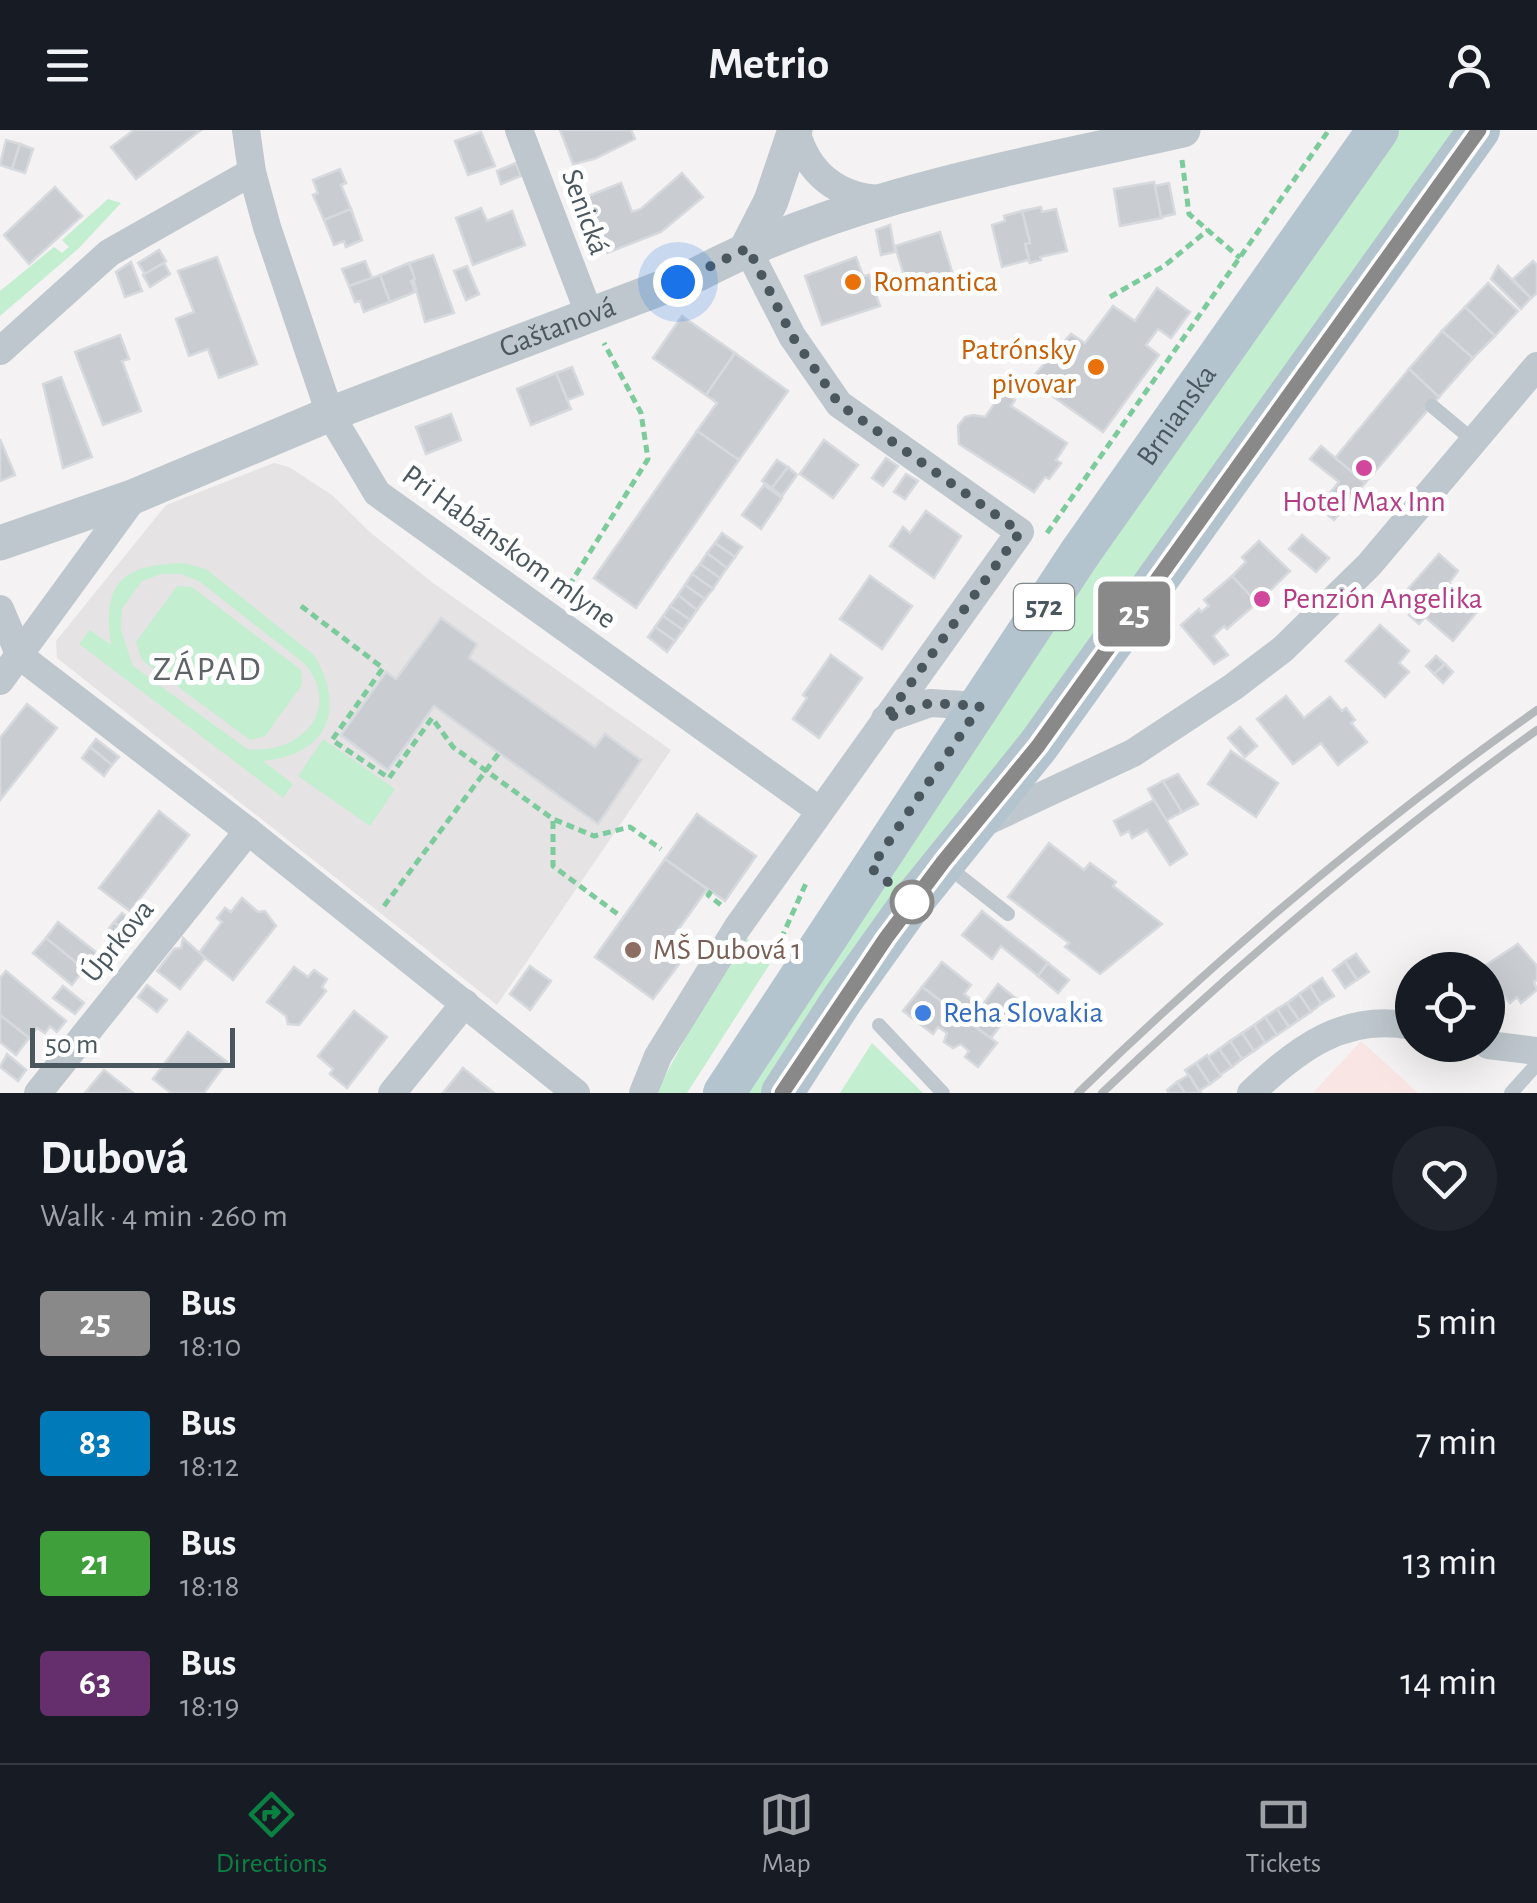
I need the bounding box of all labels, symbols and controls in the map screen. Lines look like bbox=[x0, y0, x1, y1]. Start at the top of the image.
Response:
icon: menu bbox=[40, 38, 95, 93]
icon: person bbox=[1442, 38, 1497, 93]
text: Metrio bbox=[708, 42, 829, 87]
street label: Senická bbox=[556, 165, 614, 259]
your location bbox=[653, 257, 703, 307]
place label: Romantica bbox=[873, 267, 998, 297]
marker: Romantica bbox=[842, 271, 864, 293]
street label: Gaštanová bbox=[495, 292, 620, 363]
place label: Patrónsky pivovar bbox=[961, 335, 1076, 399]
marker: Patrónsky pivovar bbox=[1085, 356, 1107, 378]
street label: Brnianska bbox=[1131, 360, 1222, 471]
marker: Hotel Max Inn bbox=[1353, 457, 1375, 479]
street label: Pri Habánskom mlyne bbox=[396, 459, 622, 635]
place label: Hotel Max Inn bbox=[1282, 487, 1446, 517]
line badge: 25 bbox=[1089, 582, 1179, 646]
road number: 572 bbox=[1014, 584, 1074, 630]
place label: Penzión Angelika bbox=[1282, 584, 1483, 614]
marker: Penzión Angelika bbox=[1251, 588, 1273, 610]
text: 25 bbox=[1118, 597, 1150, 632]
district label: ZÁPAD bbox=[153, 650, 263, 687]
unlabelled marker bbox=[891, 881, 933, 923]
street label: Úprkova bbox=[74, 893, 160, 988]
place label: MŠ Dubová 1 bbox=[653, 933, 802, 965]
marker: MŠ Dubová 1 bbox=[622, 939, 644, 961]
map controls bbox=[1395, 952, 1505, 1062]
button: locate bbox=[1395, 952, 1505, 1062]
place label: Reha Slovakia bbox=[943, 998, 1103, 1028]
marker: Reha Slovakia bbox=[912, 1002, 934, 1024]
scale bar bbox=[30, 1023, 235, 1068]
text: 50 m bbox=[45, 1031, 99, 1059]
button: heart bbox=[1392, 1126, 1497, 1231]
text: Dubová bbox=[40, 1135, 189, 1183]
text: Walk · 4 min · 260 m bbox=[40, 1200, 288, 1232]
text: Bus bbox=[180, 1285, 236, 1323]
text: 5 min bbox=[1416, 1304, 1497, 1342]
text: 25 bbox=[79, 1306, 111, 1341]
text: 18:10 bbox=[180, 1330, 241, 1362]
text: Bus bbox=[180, 1405, 236, 1443]
text: 7 min bbox=[1416, 1424, 1497, 1462]
text: 83 bbox=[79, 1426, 111, 1461]
text: 18:12 bbox=[180, 1450, 239, 1482]
text: Bus bbox=[180, 1525, 236, 1563]
text: 13 min bbox=[1403, 1544, 1497, 1582]
text: 21 bbox=[80, 1546, 110, 1581]
text: 18:18 bbox=[180, 1570, 240, 1602]
text: Bus bbox=[180, 1645, 236, 1683]
text: 14 min bbox=[1400, 1664, 1497, 1702]
text: 63 bbox=[79, 1666, 111, 1701]
text: 18:19 bbox=[180, 1690, 240, 1722]
tab: Directions bbox=[216, 1787, 327, 1881]
tab: Map bbox=[759, 1787, 814, 1881]
tab: Tickets bbox=[1245, 1787, 1321, 1881]

